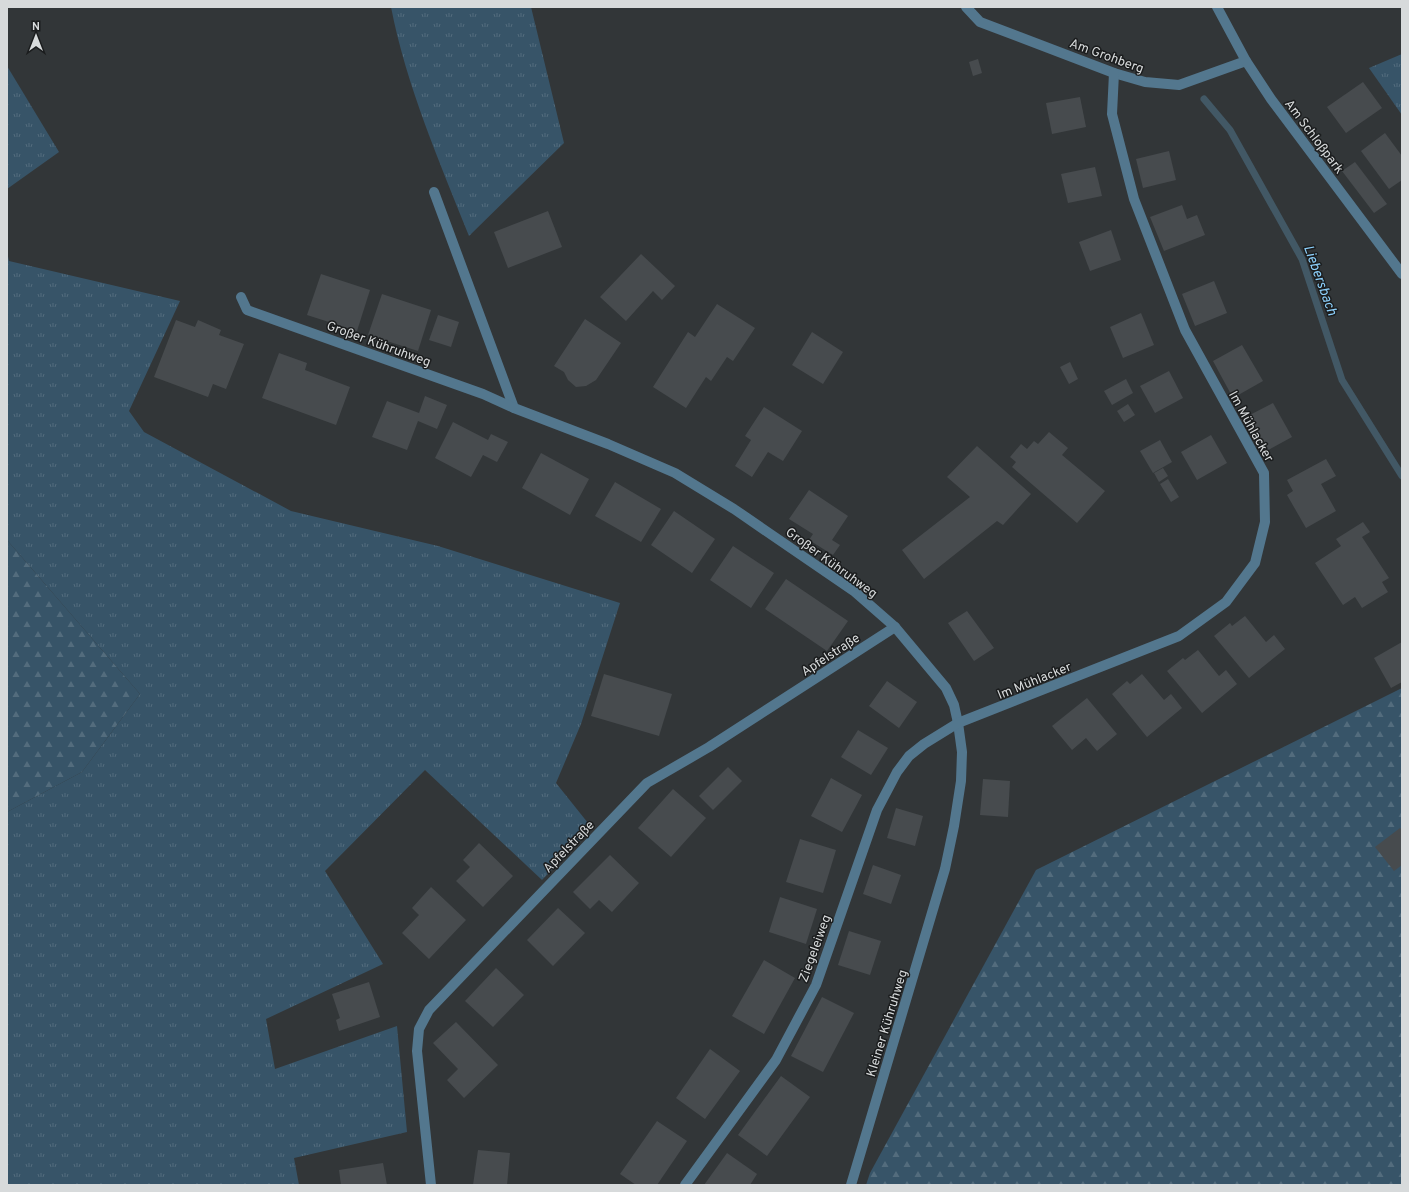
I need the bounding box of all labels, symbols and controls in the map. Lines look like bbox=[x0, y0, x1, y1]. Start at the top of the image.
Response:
north arrow bbox=[16, 16, 56, 56]
text: N bbox=[32, 20, 40, 34]
street label: Am Grohberg bbox=[1067, 36, 1146, 78]
street label: Am Schloßpark bbox=[1280, 97, 1347, 177]
water label: Liebersbach bbox=[1299, 243, 1340, 319]
street label: Großer Kühruhweg bbox=[324, 319, 433, 371]
street label: Im Mühlacker bbox=[1224, 389, 1276, 465]
street label: Großer Kühruhweg bbox=[782, 525, 880, 602]
street label: Apfelstraße bbox=[799, 631, 863, 681]
street label: Im Mühlacker bbox=[995, 660, 1074, 704]
street label: Apfelstraße bbox=[541, 818, 598, 877]
street label: Ziegeleiweg bbox=[796, 913, 835, 985]
street label: Kleiner Kühruhweg bbox=[864, 968, 912, 1079]

